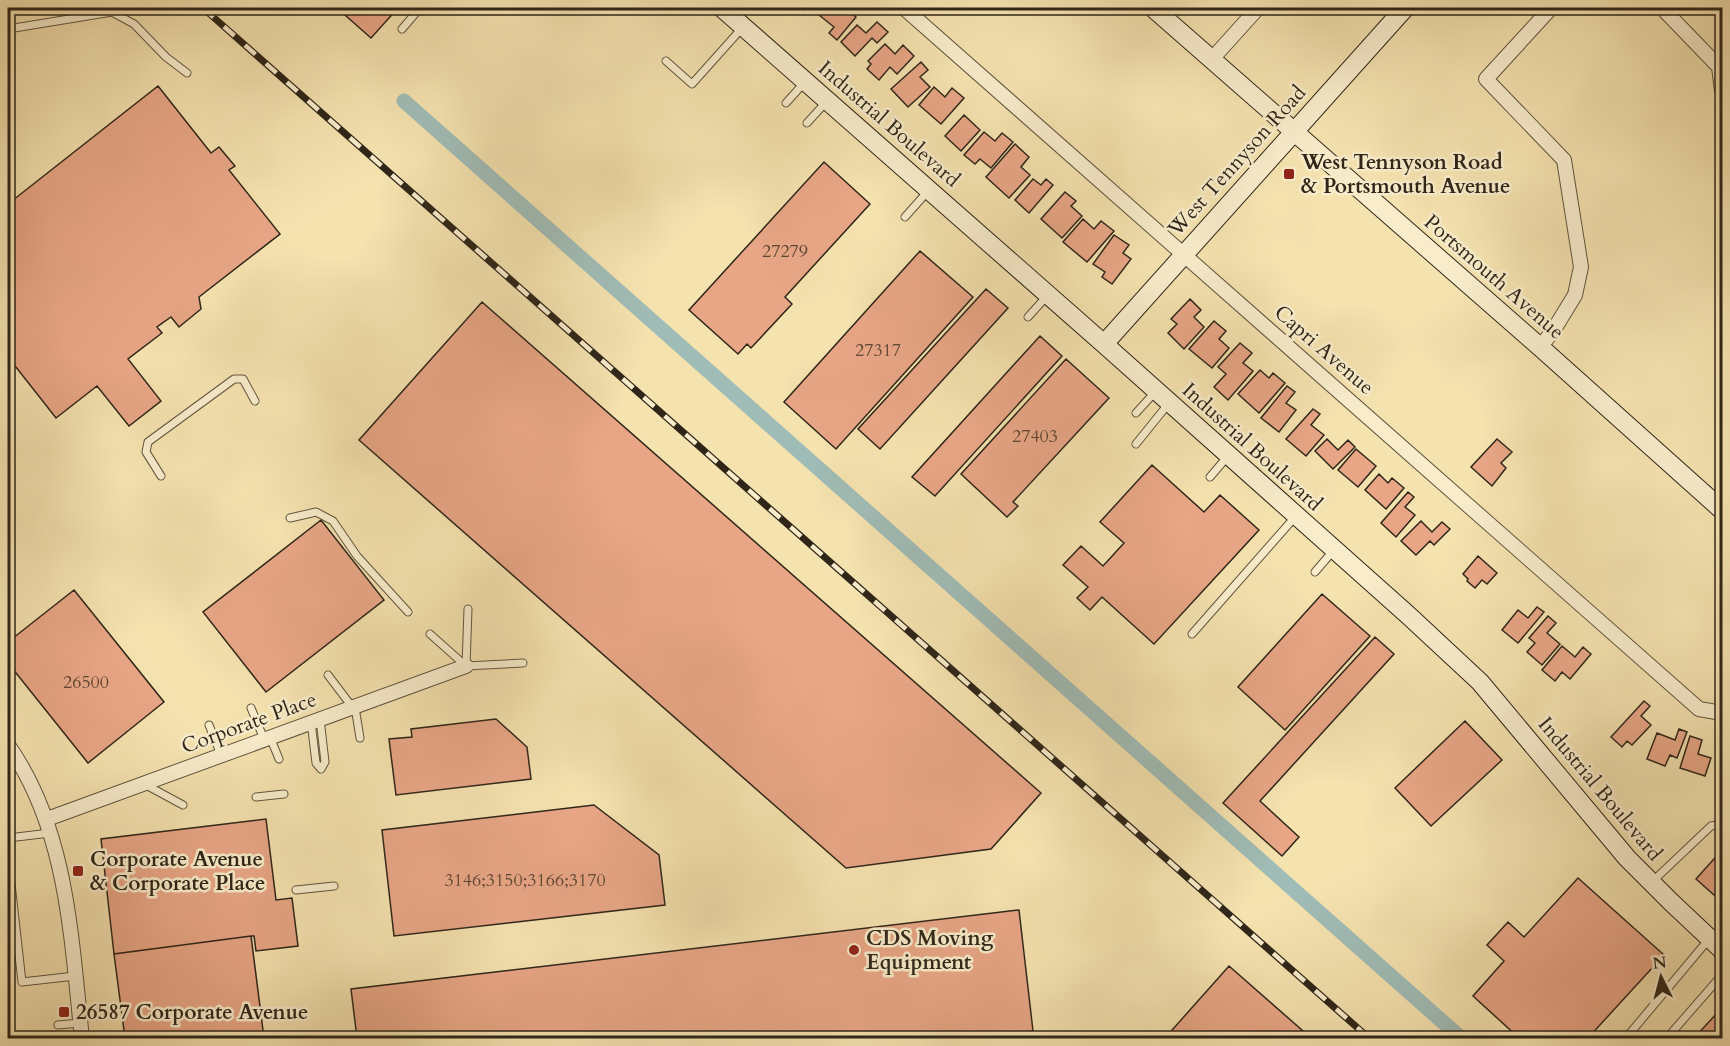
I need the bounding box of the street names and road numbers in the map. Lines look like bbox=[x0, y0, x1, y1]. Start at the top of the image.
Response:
street label: Industrial Boulevard bbox=[812, 54, 966, 194]
street label: West Tennyson Road bbox=[1161, 79, 1313, 244]
street label: Portsmouth Avenue bbox=[1417, 208, 1571, 346]
street label: Capri Avenue bbox=[1268, 299, 1380, 401]
street label: Industrial Boulevard bbox=[1176, 376, 1328, 518]
street label: Corporate Place bbox=[177, 685, 321, 761]
street label: Industrial Boulevard bbox=[1531, 711, 1669, 867]

